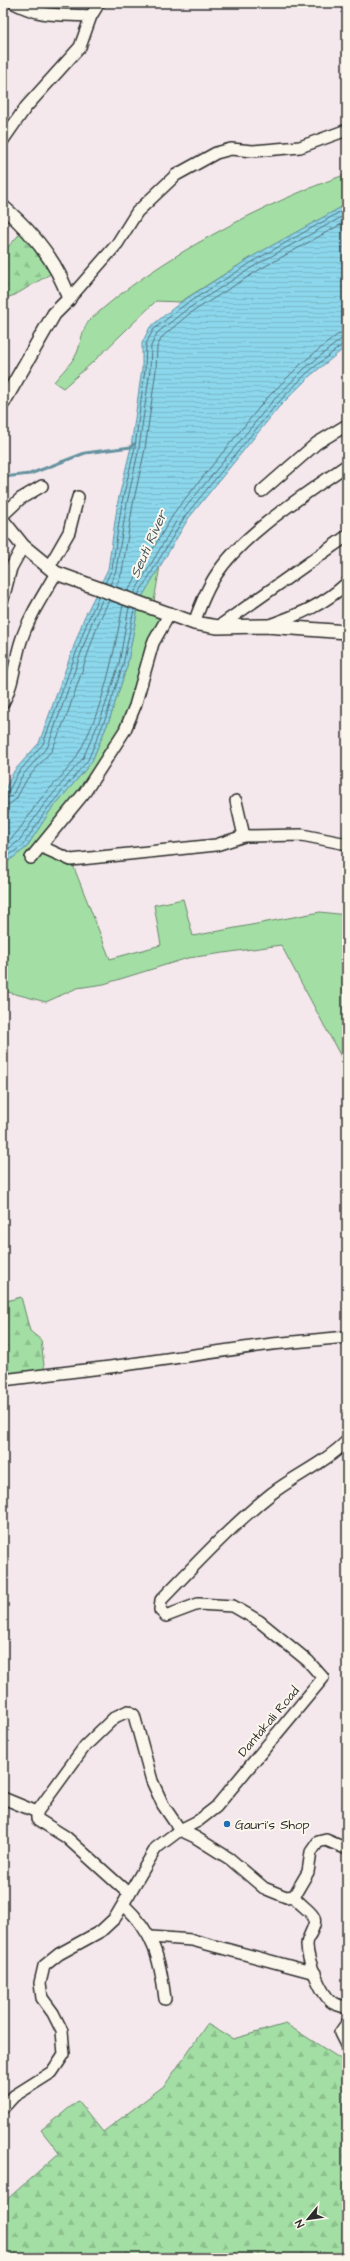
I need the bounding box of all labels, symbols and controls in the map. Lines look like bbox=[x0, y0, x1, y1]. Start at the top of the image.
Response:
water label: Seuti River bbox=[125, 506, 173, 581]
street label: Dantakali Road bbox=[234, 1682, 304, 1761]
place label: Gauri's Shop bbox=[235, 1816, 310, 1834]
marker: Gauri's Shop bbox=[222, 1819, 232, 1829]
north arrow bbox=[288, 2199, 328, 2239]
text: N bbox=[291, 2217, 308, 2230]

